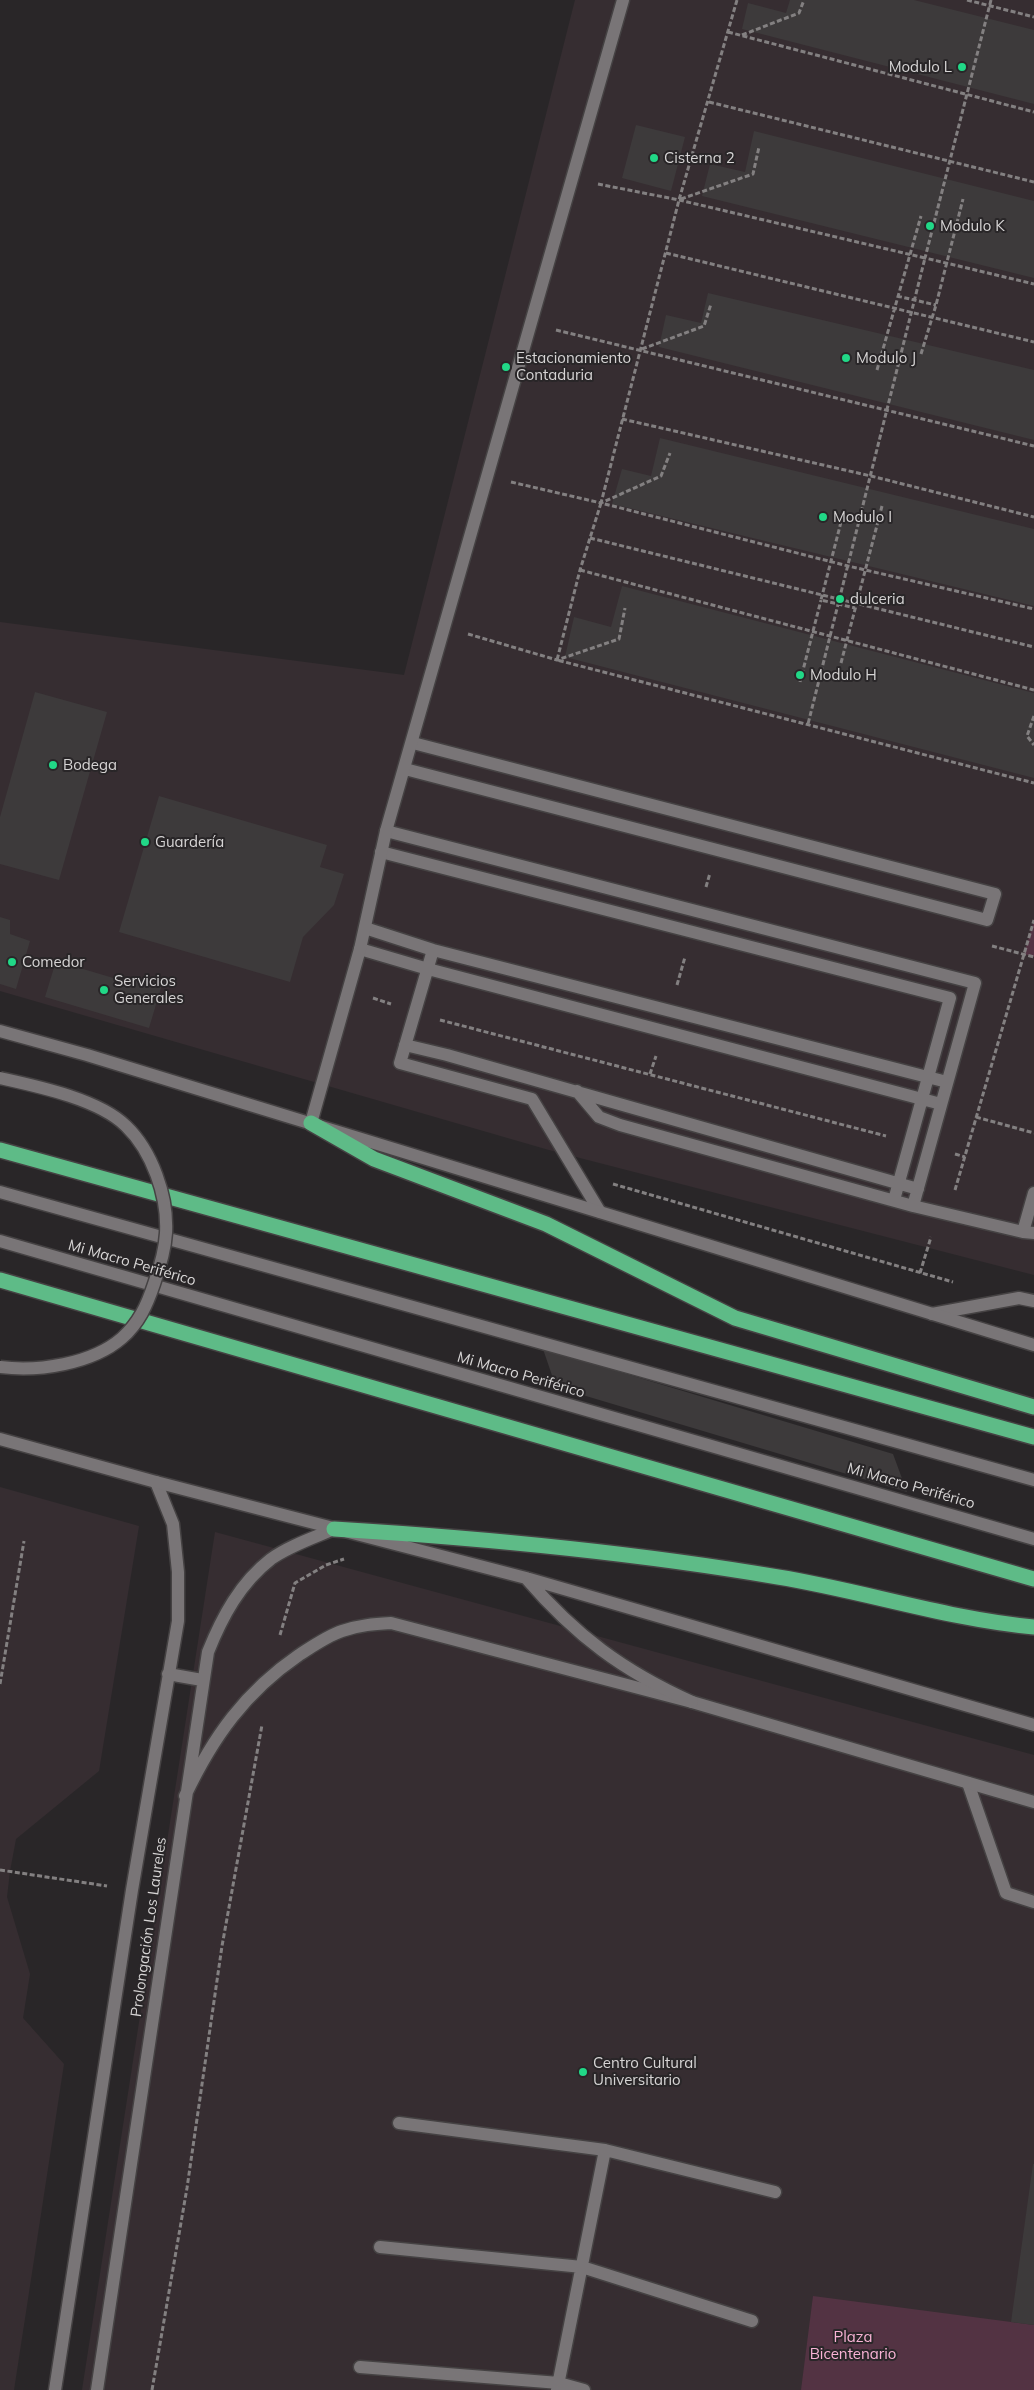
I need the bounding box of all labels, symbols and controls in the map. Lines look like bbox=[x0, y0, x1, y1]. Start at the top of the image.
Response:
place label: Modulo L bbox=[889, 58, 952, 76]
marker: Modulo L bbox=[956, 61, 968, 73]
place label: Cisterna 2 bbox=[664, 149, 735, 167]
marker: Cisterna 2 bbox=[648, 152, 660, 164]
place label: Modulo K bbox=[940, 217, 1005, 235]
marker: Modulo K bbox=[924, 220, 936, 232]
place label: Estacionamiento Contaduria bbox=[516, 349, 631, 384]
place label: Modulo J bbox=[856, 349, 916, 367]
marker: Modulo J bbox=[840, 352, 852, 364]
marker: Estacionamiento Contaduria bbox=[500, 361, 512, 373]
place label: Modulo I bbox=[833, 508, 892, 526]
marker: Modulo I bbox=[817, 511, 829, 523]
place label: dulceria bbox=[850, 590, 905, 608]
marker: dulceria bbox=[834, 593, 846, 605]
place label: Modulo H bbox=[810, 666, 877, 684]
marker: Modulo H bbox=[794, 669, 806, 681]
place label: Bodega bbox=[63, 756, 117, 774]
marker: Bodega bbox=[47, 759, 59, 771]
place label: Guardería bbox=[155, 833, 224, 851]
marker: Guardería bbox=[139, 836, 151, 848]
place label: Comedor bbox=[22, 953, 85, 971]
marker: Comedor bbox=[6, 956, 18, 968]
place label: Servicios Generales bbox=[114, 972, 184, 1007]
marker: Servicios Generales bbox=[98, 984, 110, 996]
street label: Mi Macro Periférico bbox=[66, 1236, 198, 1290]
street label: Mi Macro Periférico bbox=[455, 1348, 587, 1402]
street label: Mi Macro Periférico bbox=[845, 1459, 977, 1513]
street label: Prolongación Los Laureles bbox=[127, 1836, 171, 2018]
place label: Centro Cultural Universitario bbox=[593, 2054, 697, 2089]
marker: Centro Cultural Universitario bbox=[577, 2066, 589, 2078]
park label: Plaza Bicentenario bbox=[810, 2328, 896, 2363]

